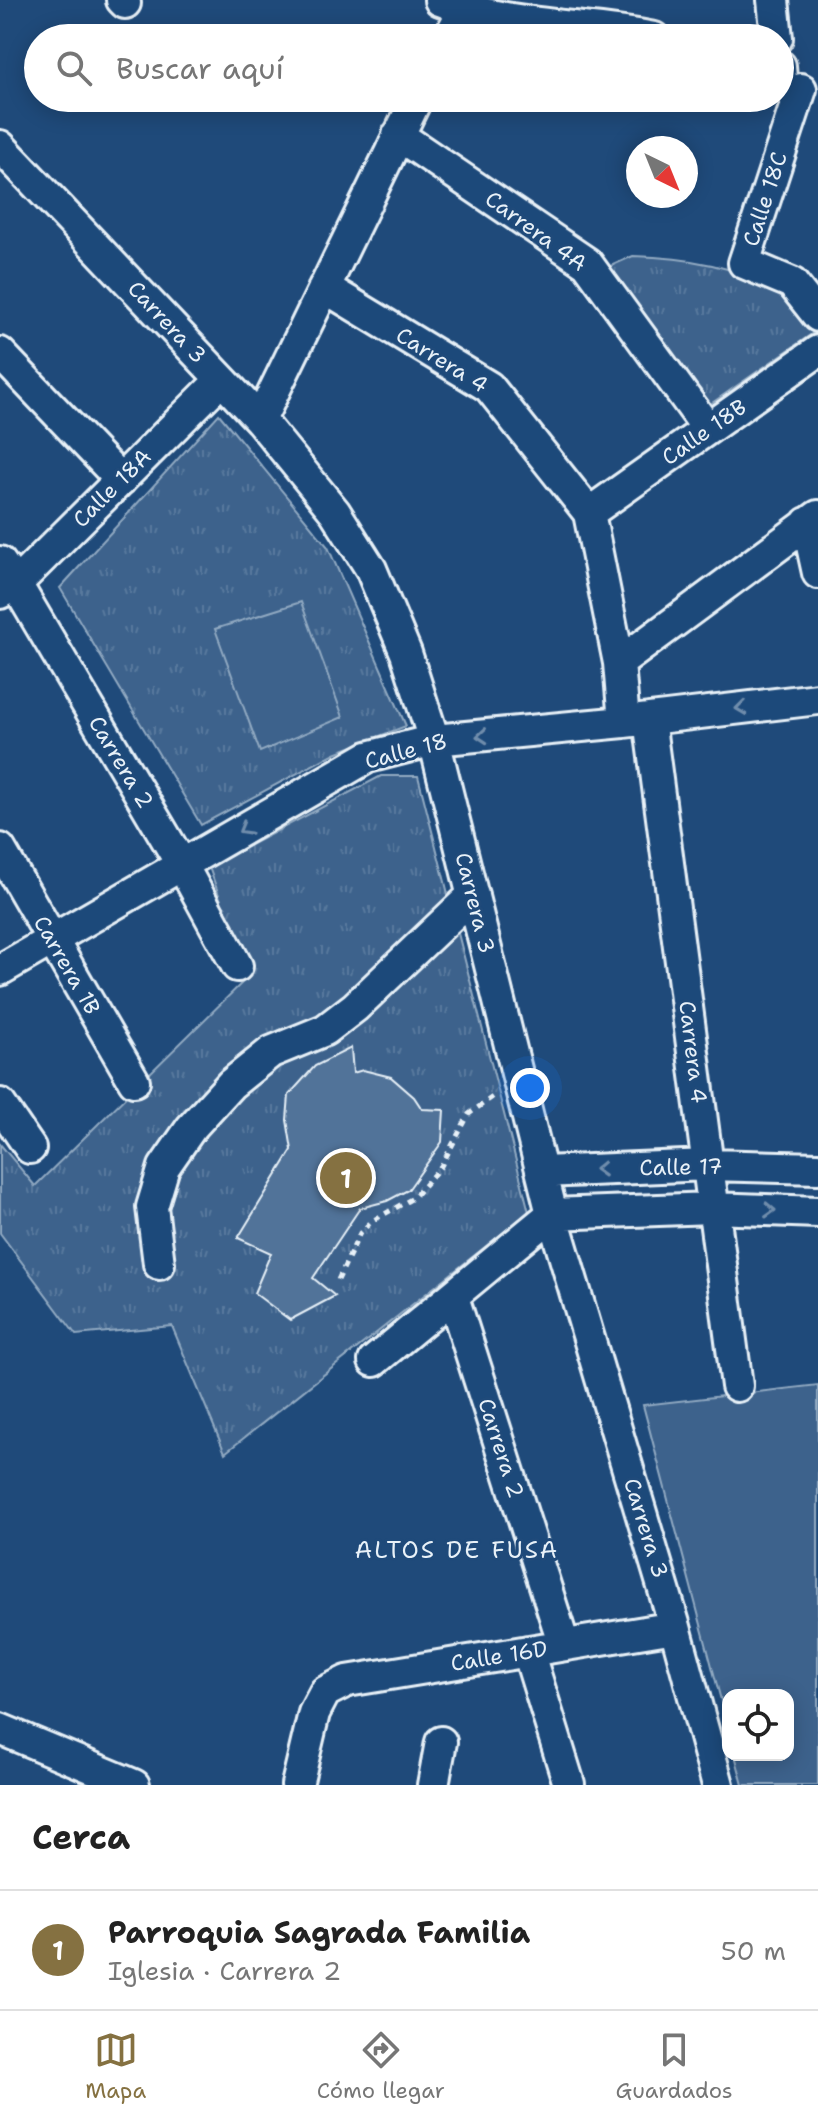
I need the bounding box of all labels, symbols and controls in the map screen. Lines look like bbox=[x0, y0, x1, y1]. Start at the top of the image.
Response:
search box bbox=[24, 24, 794, 112]
icon: search bbox=[52, 46, 96, 90]
text: Buscar aquí bbox=[116, 48, 284, 89]
north arrow bbox=[626, 136, 698, 208]
street label: Calle 18C bbox=[736, 148, 794, 250]
street label: Carrera 4A bbox=[479, 184, 593, 278]
street label: Carrera 3 bbox=[121, 274, 213, 370]
street label: Carrera 4 bbox=[391, 320, 493, 400]
street label: Calle 18B bbox=[656, 392, 752, 472]
street label: Calle 18A bbox=[66, 442, 158, 534]
one-way arrow bbox=[734, 699, 747, 716]
street label: Carrera 2 bbox=[82, 710, 160, 814]
street label: Calle 18 bbox=[362, 726, 450, 776]
one-way arrow bbox=[475, 727, 488, 744]
one-way arrow bbox=[238, 819, 253, 835]
street label: Carrera 3 bbox=[448, 850, 502, 956]
street label: Carrera 1B bbox=[27, 910, 107, 1020]
street label: Carrera 4 bbox=[672, 999, 714, 1105]
your location bbox=[510, 1068, 550, 1108]
pin: 1 bbox=[320, 1148, 372, 1208]
street label: Calle 17 bbox=[639, 1152, 723, 1182]
one-way arrow bbox=[593, 1161, 606, 1178]
one-way arrow bbox=[764, 1201, 777, 1218]
street label: Carrera 2 bbox=[471, 1395, 531, 1501]
street label: Carrera 3 bbox=[617, 1474, 675, 1582]
district label: ALTOS DE FUSA bbox=[355, 1534, 559, 1566]
street label: Calle 16D bbox=[449, 1634, 549, 1678]
map controls bbox=[722, 1689, 794, 1761]
button: locate bbox=[722, 1689, 794, 1761]
text: Cerca bbox=[32, 1814, 130, 1860]
text: Parroquia Sagrada Familia bbox=[108, 1912, 530, 1953]
text: 1 bbox=[52, 1933, 64, 1968]
text: 50 m bbox=[721, 1933, 786, 1968]
text: Iglesia · Carrera 2 bbox=[108, 1953, 341, 1988]
tab: Mapa bbox=[85, 2028, 146, 2105]
tab: Cómo llegar bbox=[317, 2028, 445, 2105]
tab: Guardados bbox=[616, 2028, 733, 2105]

